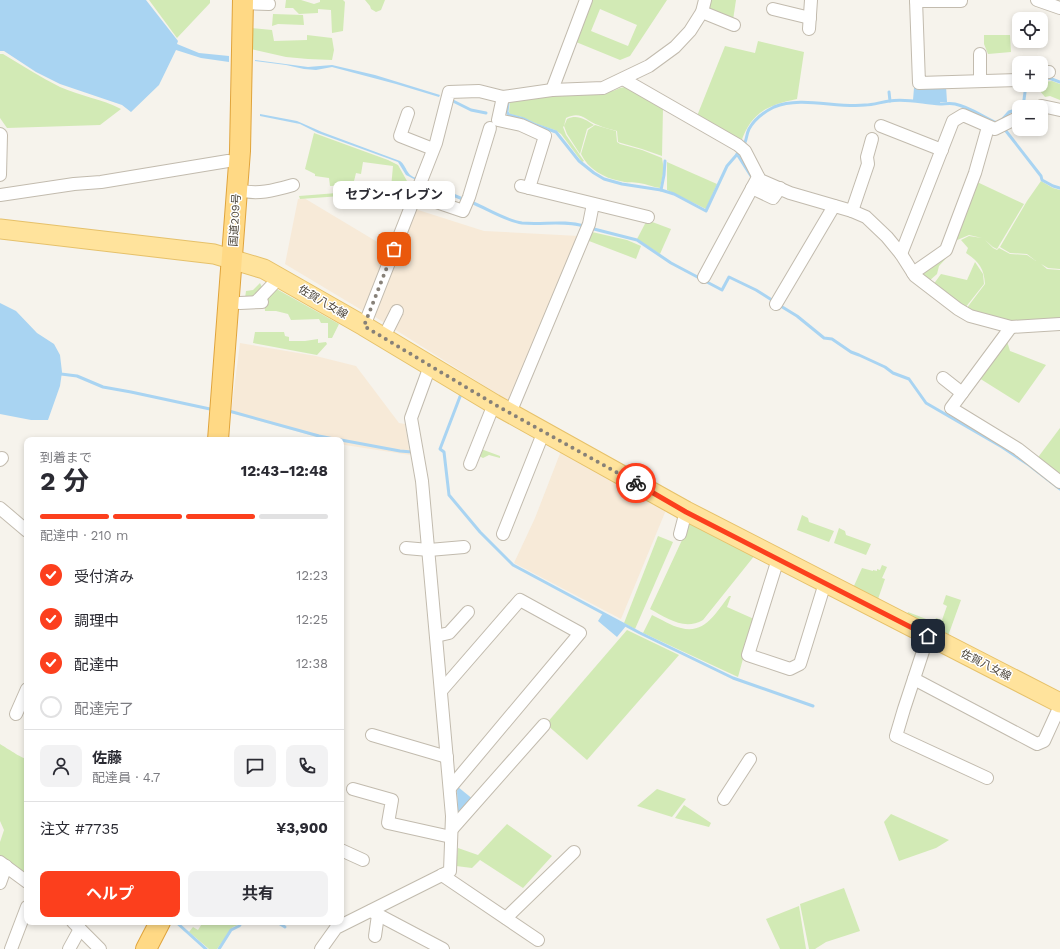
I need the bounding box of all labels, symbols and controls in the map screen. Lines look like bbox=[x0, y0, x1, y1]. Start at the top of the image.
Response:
map controls bbox=[1012, 12, 1048, 136]
button: locate bbox=[1012, 12, 1048, 48]
button: + bbox=[1012, 56, 1048, 92]
button: − bbox=[1012, 100, 1048, 136]
callout: セブン-イレブン bbox=[333, 181, 455, 209]
text: セブン-イレブン bbox=[345, 187, 443, 202]
street label: 国道209号 bbox=[227, 193, 243, 247]
pin bbox=[377, 232, 411, 266]
icon: bag bbox=[383, 238, 405, 260]
street label: 佐賀八女線 bbox=[296, 283, 350, 321]
text: 到着まで bbox=[40, 450, 92, 465]
text: 12:43–12:48 bbox=[241, 462, 328, 480]
courier bbox=[616, 463, 656, 503]
text: 2 分 bbox=[40, 466, 89, 496]
icon: bike bbox=[625, 472, 647, 494]
text: 配達中 · 210 m bbox=[40, 528, 128, 543]
icon: check bbox=[40, 564, 62, 586]
text: 受付済み bbox=[74, 568, 134, 586]
text: 12:23 bbox=[296, 568, 328, 583]
icon: check bbox=[40, 608, 62, 630]
text: 調理中 bbox=[74, 612, 119, 630]
text: 12:25 bbox=[296, 612, 328, 627]
pin bbox=[911, 619, 945, 653]
icon: home bbox=[917, 625, 939, 647]
street label: 佐賀八女線 bbox=[959, 647, 1013, 683]
icon: check bbox=[40, 652, 62, 674]
text: 配達中 bbox=[74, 656, 119, 674]
text: 12:38 bbox=[296, 656, 328, 671]
text: 配達完了 bbox=[74, 700, 134, 718]
button: person bbox=[40, 745, 82, 787]
button: chat bbox=[234, 745, 276, 787]
button: phone bbox=[286, 745, 328, 787]
text: 佐藤 bbox=[92, 749, 122, 767]
text: 配達員 · 4.7 bbox=[92, 770, 160, 785]
text: ¥3,900 bbox=[276, 819, 328, 837]
text: 注文 #7735 bbox=[40, 820, 119, 838]
button: ヘルプ bbox=[40, 871, 180, 917]
button: 共有 bbox=[188, 871, 328, 917]

